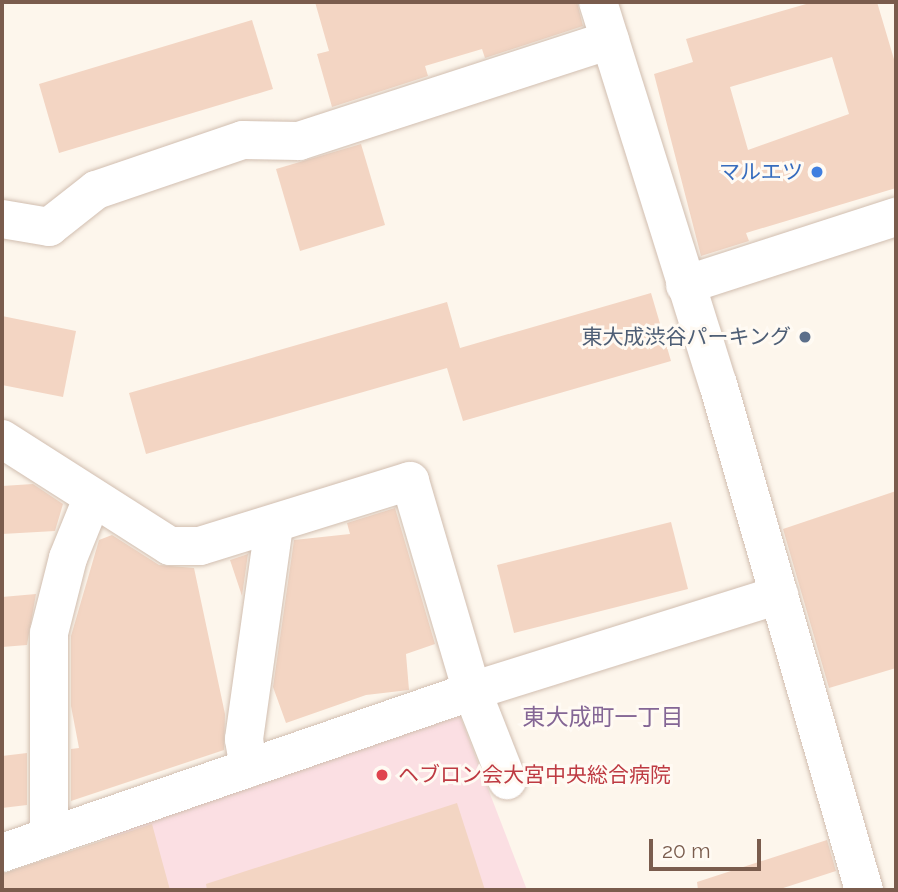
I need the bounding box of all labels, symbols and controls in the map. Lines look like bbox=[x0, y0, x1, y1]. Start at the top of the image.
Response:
place label: マルエツ bbox=[719, 159, 803, 185]
marker: マルエツ bbox=[809, 164, 825, 180]
place label: 東大成渋谷パーキング bbox=[581, 324, 791, 350]
marker: 東大成渋谷パーキング bbox=[797, 329, 813, 345]
district label: 東大成町一丁目 bbox=[523, 703, 683, 731]
place label: ヘブロン会大宮中央総合病院 bbox=[398, 762, 671, 788]
marker: ヘブロン会大宮中央総合病院 bbox=[372, 765, 392, 785]
scale bar bbox=[653, 826, 765, 870]
text: 20 m bbox=[662, 838, 710, 863]

